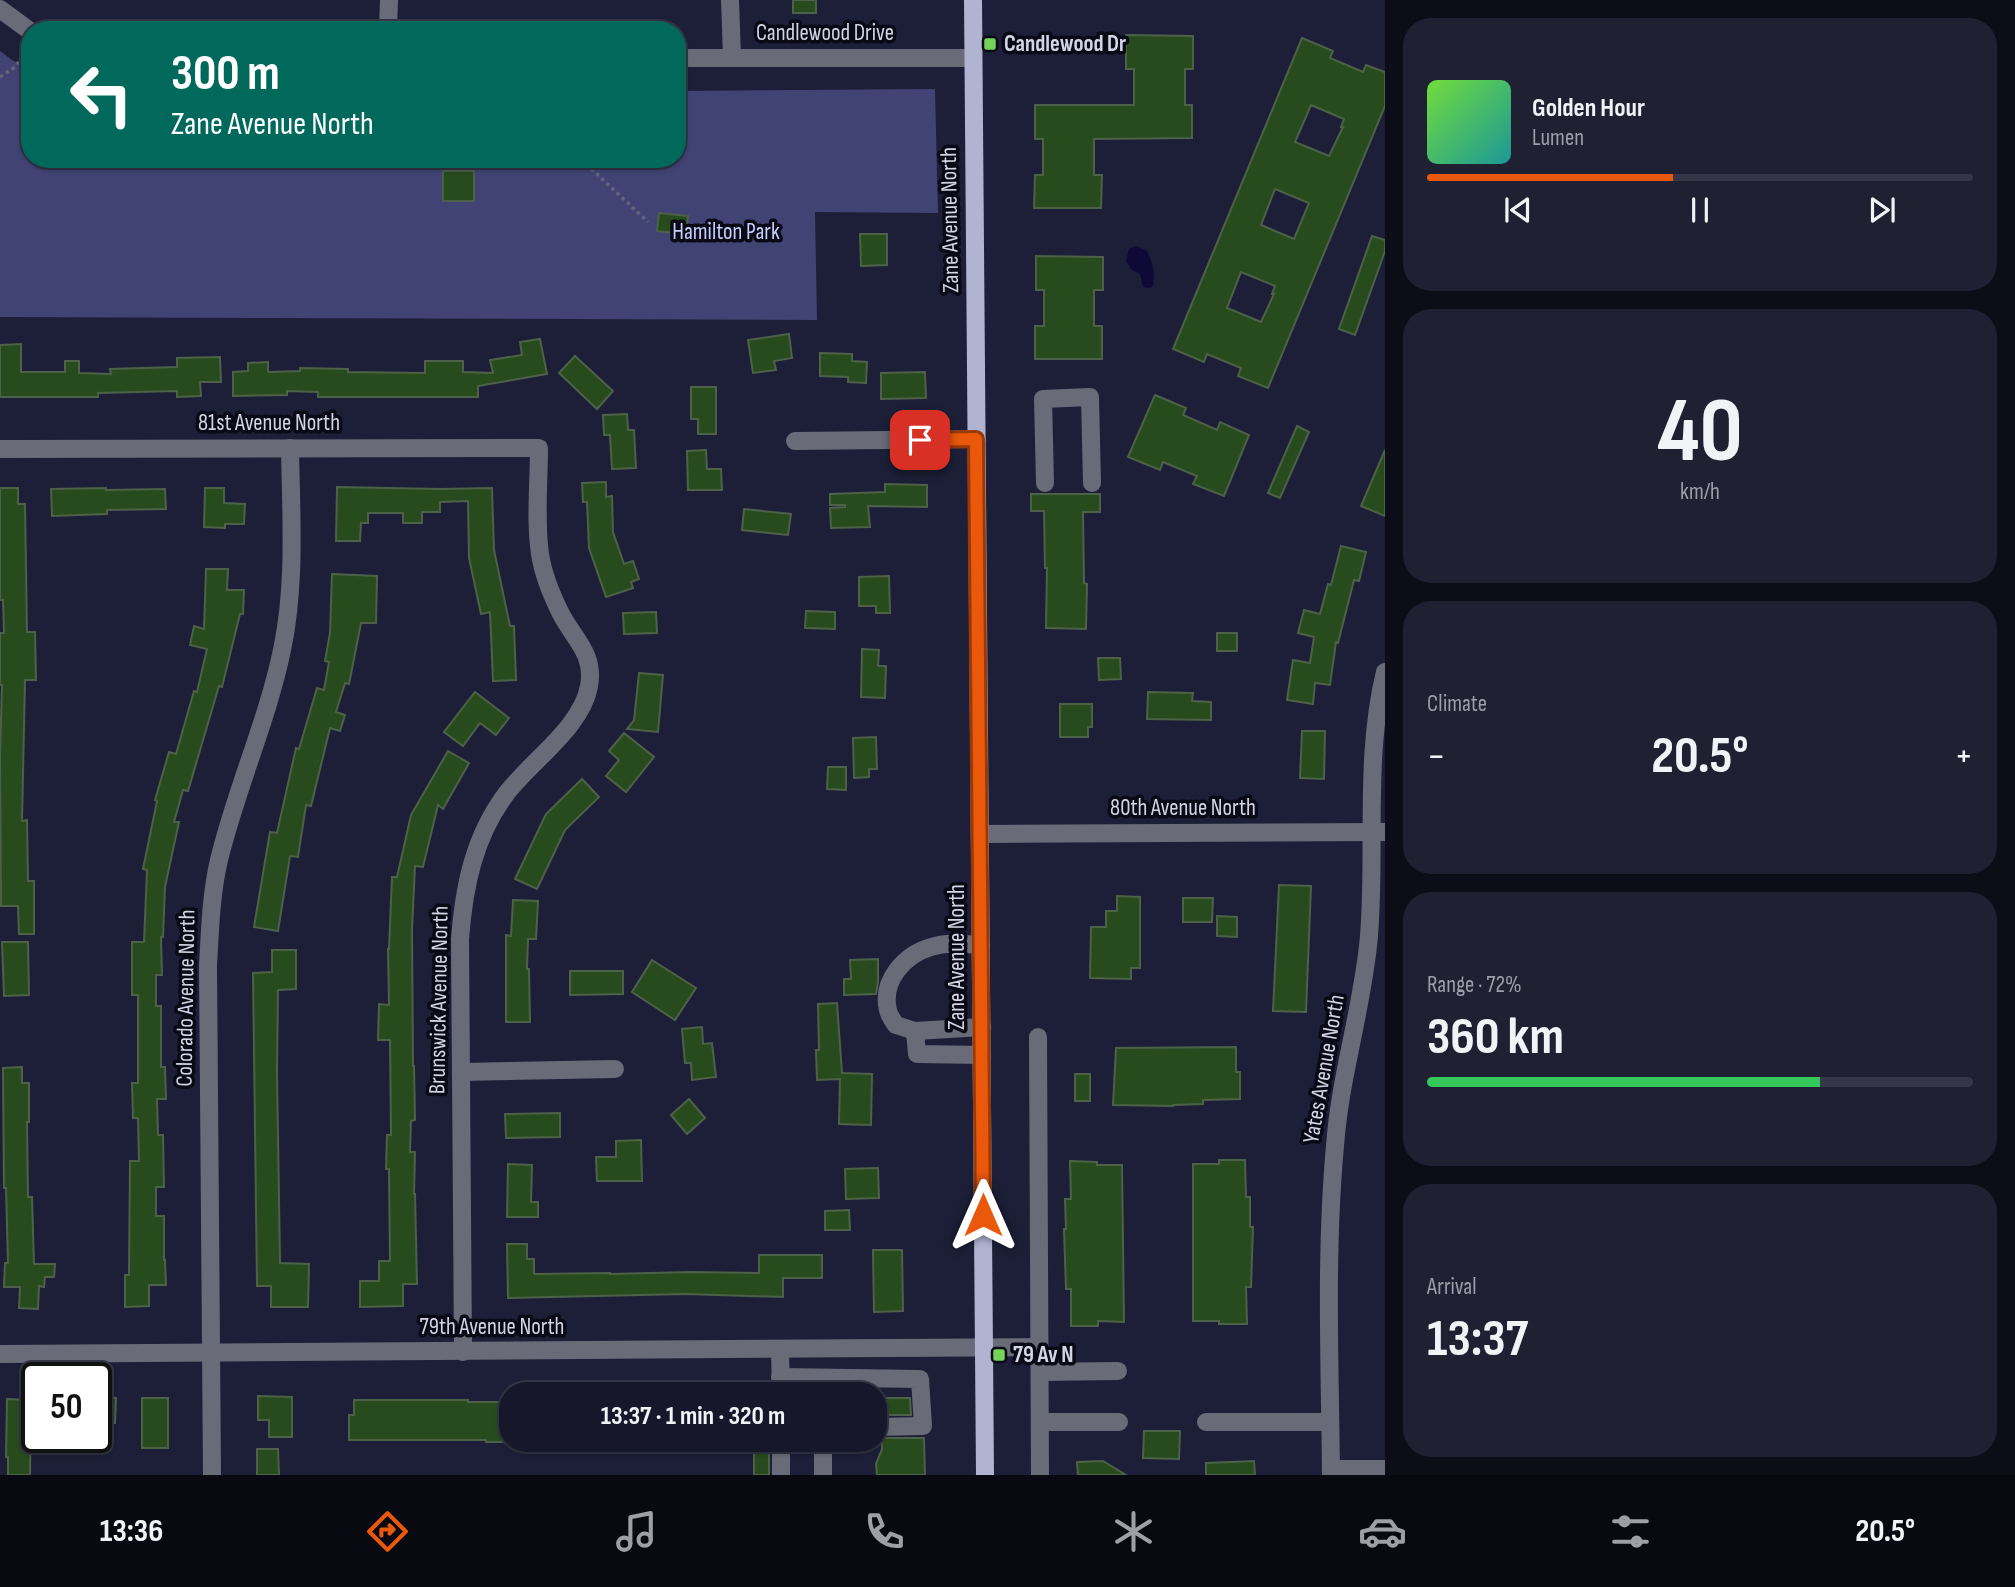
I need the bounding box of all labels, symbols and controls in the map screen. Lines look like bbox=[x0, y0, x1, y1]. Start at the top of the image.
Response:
street label: Candlewood Drive bbox=[756, 19, 894, 47]
place label: Candlewood Dr bbox=[1004, 30, 1126, 58]
marker: Candlewood Dr bbox=[982, 36, 998, 52]
text: 300 m bbox=[171, 45, 280, 104]
icon: left bbox=[56, 49, 147, 140]
text: Golden Hour bbox=[1532, 93, 1645, 124]
text: Zane Avenue North bbox=[171, 105, 374, 144]
text: Lumen bbox=[1532, 124, 1584, 152]
street label: Zane Avenue North bbox=[935, 147, 965, 293]
icon: previous bbox=[1499, 191, 1537, 229]
icon: pause bbox=[1681, 191, 1719, 229]
icon: next bbox=[1863, 191, 1901, 229]
park label: Hamilton Park bbox=[672, 218, 780, 246]
text: 40 bbox=[1657, 378, 1743, 487]
street label: 81st Avenue North bbox=[198, 409, 340, 437]
pin bbox=[890, 410, 950, 470]
icon: arrive bbox=[901, 421, 939, 459]
text: km/h bbox=[1680, 478, 1720, 506]
text: Climate bbox=[1427, 690, 1487, 718]
text: 20.5° bbox=[1651, 725, 1749, 788]
text: − bbox=[1427, 734, 1446, 779]
text: + bbox=[1954, 734, 1973, 779]
street label: 80th Avenue North bbox=[1110, 794, 1256, 822]
street label: Zane Avenue North bbox=[943, 884, 971, 1030]
street label: Brunswick Avenue North bbox=[423, 906, 455, 1094]
street label: Colorado Avenue North bbox=[170, 909, 202, 1087]
text: Range · 72% bbox=[1427, 971, 1522, 999]
street label: Yates Avenue North bbox=[1297, 993, 1351, 1145]
text: 360 km bbox=[1427, 1006, 1564, 1069]
position arrow bbox=[946, 1178, 1020, 1252]
text: Arrival bbox=[1427, 1273, 1476, 1301]
text: 13:37 bbox=[1427, 1308, 1528, 1371]
street label: 79th Avenue North bbox=[420, 1313, 564, 1341]
place label: 79 Av N bbox=[1013, 1341, 1073, 1369]
marker: 79 Av N bbox=[991, 1347, 1007, 1363]
speed limit sign: 50 bbox=[21, 1362, 112, 1453]
text: 13:37 · 1 min · 320 m bbox=[601, 1401, 785, 1432]
icon: directions bbox=[363, 1507, 412, 1556]
icon: music bbox=[612, 1507, 661, 1556]
icon: phone bbox=[860, 1507, 909, 1556]
icon: climate bbox=[1109, 1507, 1158, 1556]
icon: car bbox=[1358, 1507, 1407, 1556]
icon: filters bbox=[1606, 1507, 1655, 1556]
text: 13:36 bbox=[100, 1512, 163, 1551]
text: 20.5° bbox=[1855, 1512, 1915, 1551]

